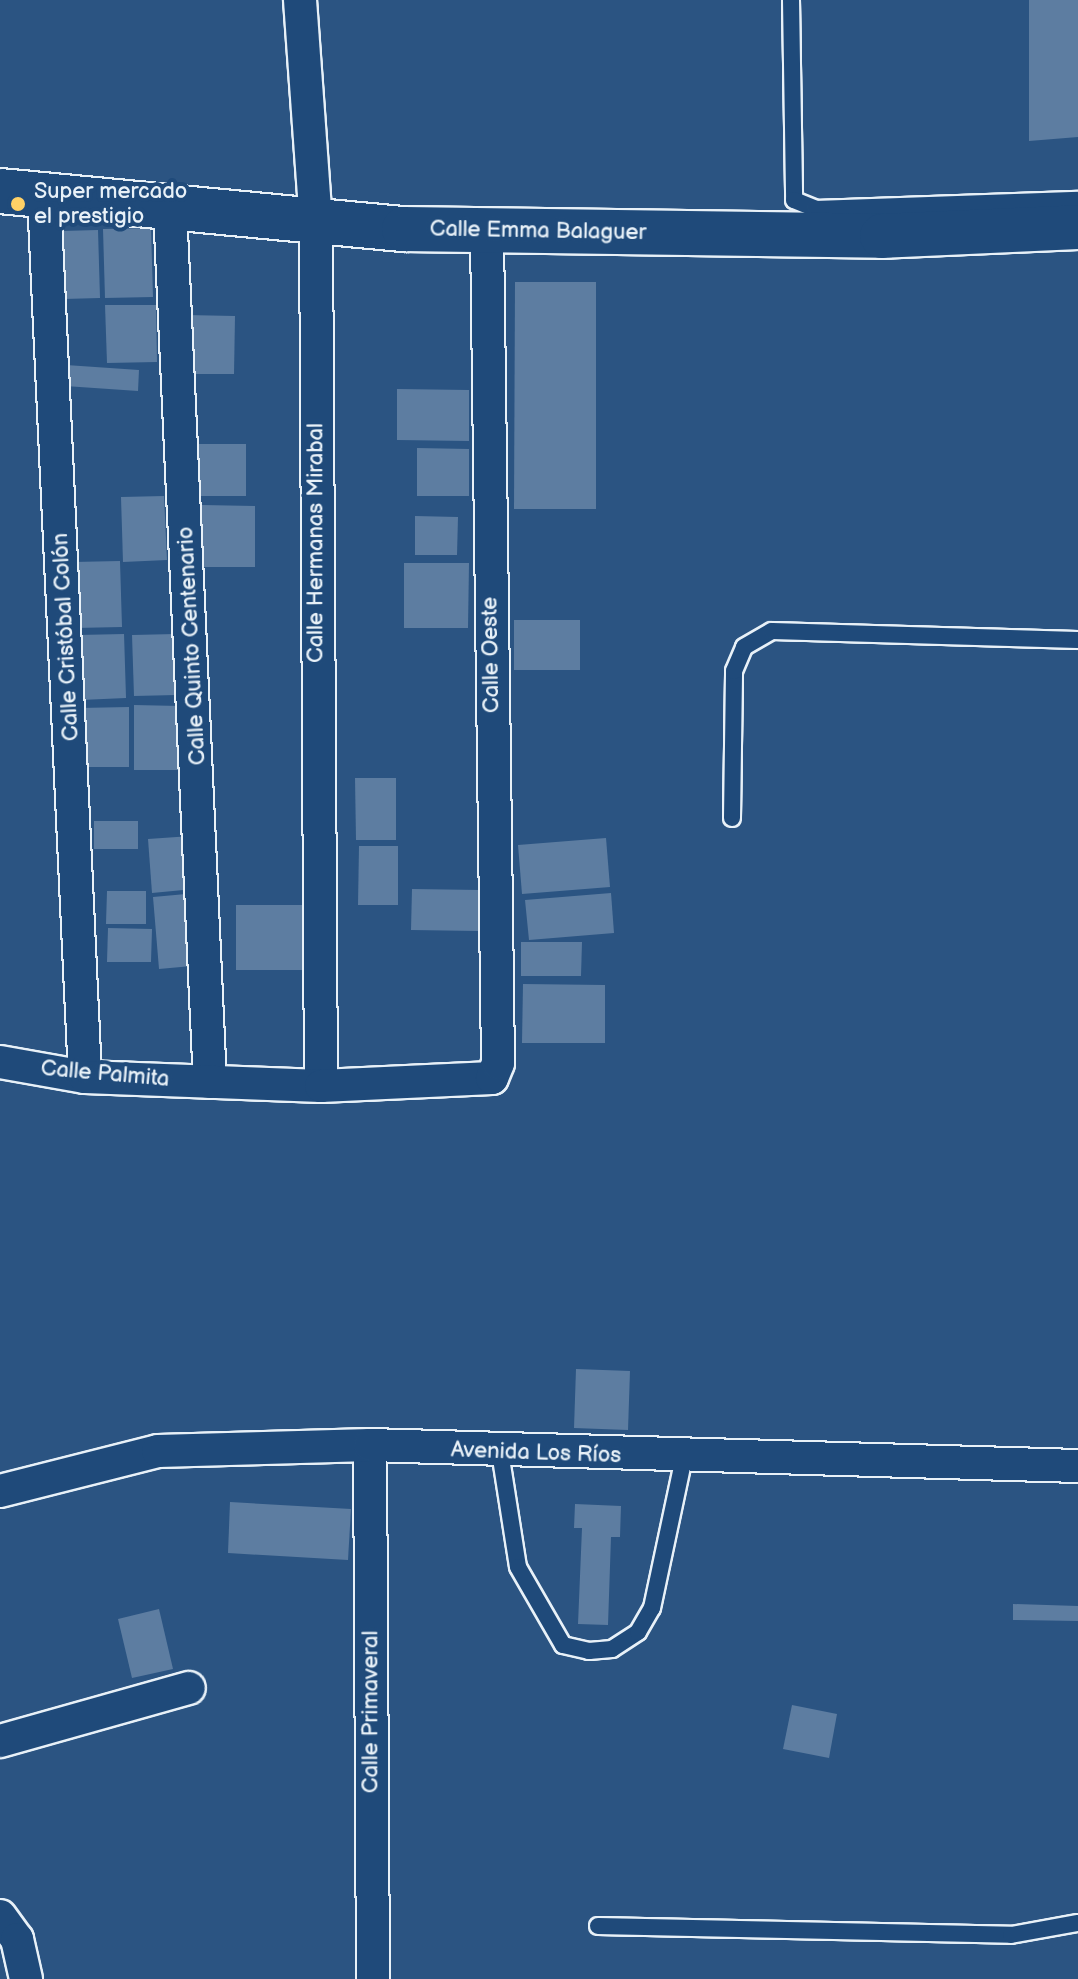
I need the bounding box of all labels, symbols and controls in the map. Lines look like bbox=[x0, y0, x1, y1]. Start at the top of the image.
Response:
place label: Super mercado el prestigio bbox=[34, 178, 187, 230]
marker: Super mercado el prestigio bbox=[9, 195, 27, 213]
street label: Calle Emma Balaguer bbox=[429, 216, 647, 246]
street label: Calle Hermanas Mirabal bbox=[303, 423, 329, 663]
street label: Calle Quinto Centenario bbox=[173, 526, 211, 766]
street label: Calle Cristóbal Colón bbox=[47, 532, 85, 742]
street label: Calle Oeste bbox=[477, 597, 505, 713]
street label: Calle Palmita bbox=[40, 1055, 170, 1093]
street label: Avenida Los Ríos bbox=[450, 1437, 622, 1469]
street label: Calle Primaveral bbox=[358, 1631, 384, 1793]

